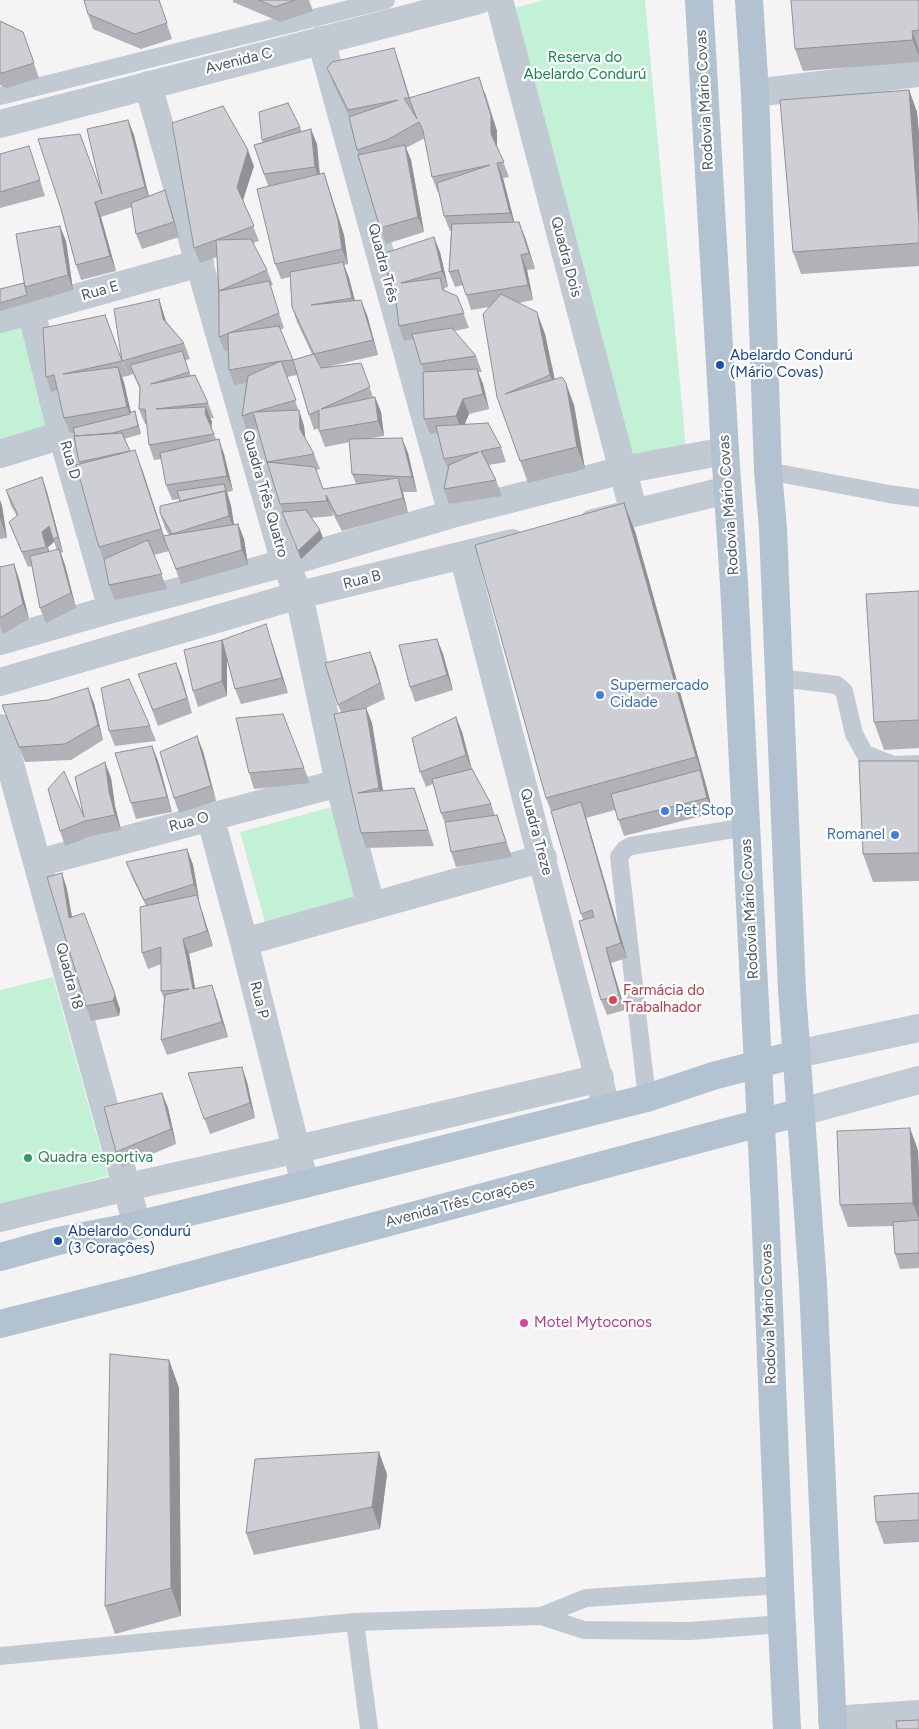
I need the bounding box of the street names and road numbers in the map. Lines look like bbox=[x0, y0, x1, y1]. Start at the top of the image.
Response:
street label: Rodovia Mário Covas bbox=[692, 29, 718, 171]
street label: Avenida C bbox=[204, 44, 274, 78]
street label: Quadra Dois bbox=[547, 215, 585, 299]
street label: Quadra Três bbox=[364, 222, 402, 304]
street label: Rua E bbox=[79, 277, 121, 305]
street label: Quadra Três Quatro bbox=[238, 428, 292, 560]
street label: Rodovia Mário Covas bbox=[715, 434, 743, 576]
street label: Rua D bbox=[56, 439, 84, 481]
street label: Rua B bbox=[341, 567, 383, 593]
street label: Quadra Treze bbox=[516, 787, 556, 877]
street label: Rua O bbox=[167, 808, 211, 836]
street label: Rodovia Mário Covas bbox=[737, 838, 763, 980]
street label: Quadra 18 bbox=[51, 941, 87, 1011]
street label: Rua P bbox=[246, 979, 272, 1021]
street label: Avenida Três Corações bbox=[384, 1174, 536, 1232]
street label: Rodovia Mário Covas bbox=[758, 1243, 780, 1385]

